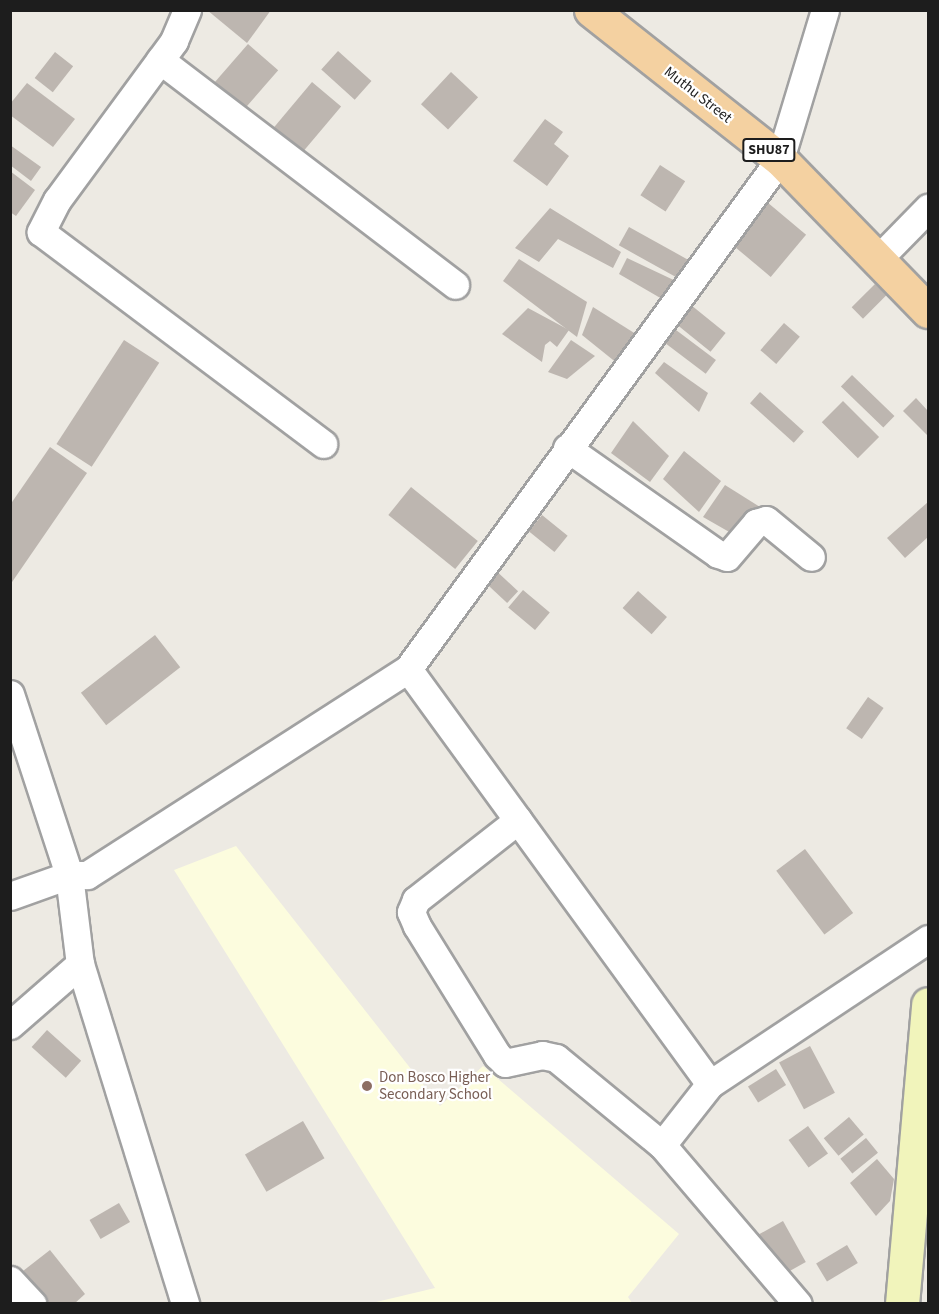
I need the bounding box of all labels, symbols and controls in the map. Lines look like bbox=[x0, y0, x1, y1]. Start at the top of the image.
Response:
street label: Muthu Street bbox=[661, 63, 735, 127]
road number: SHU87 bbox=[742, 139, 796, 161]
place label: Don Bosco Higher Secondary School bbox=[379, 1068, 492, 1103]
marker: Don Bosco Higher Secondary School bbox=[360, 1079, 374, 1093]

